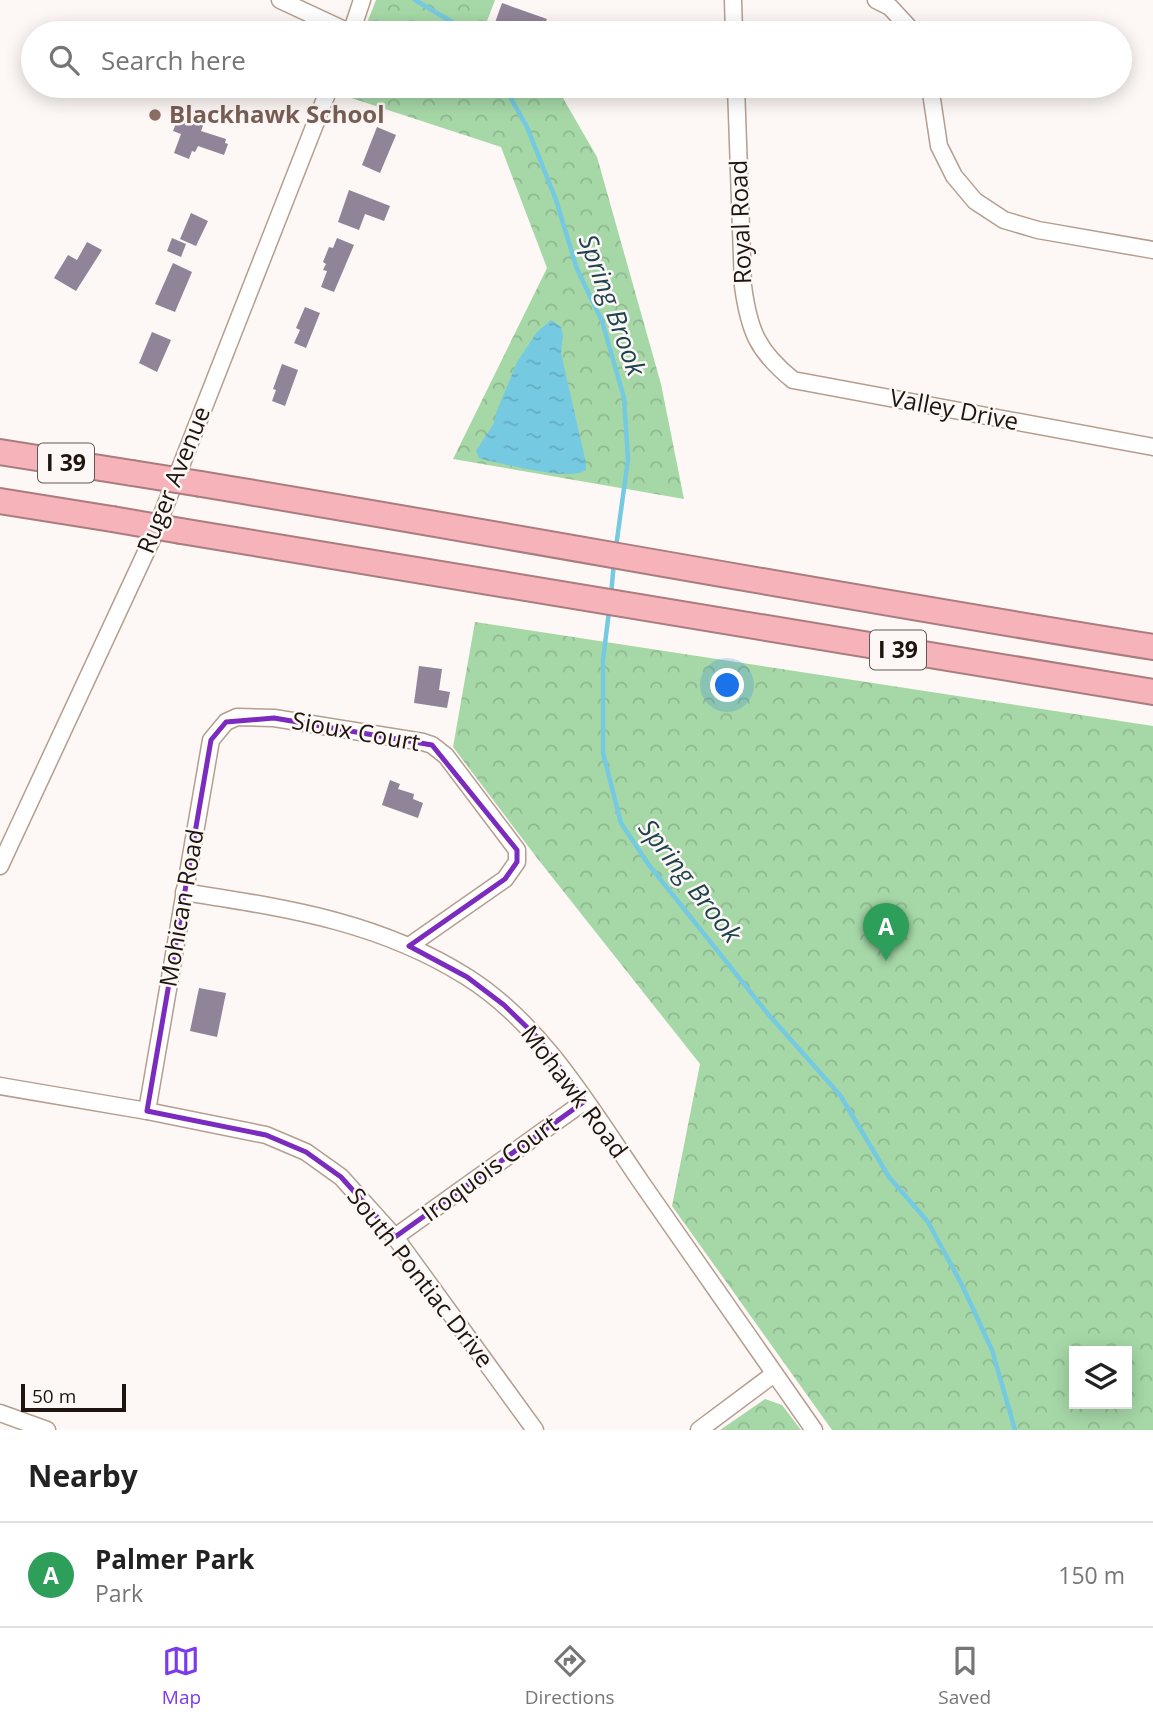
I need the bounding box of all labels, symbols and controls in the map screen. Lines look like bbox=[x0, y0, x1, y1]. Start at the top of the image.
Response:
search box bbox=[21, 21, 1132, 98]
icon: search bbox=[45, 41, 83, 79]
text: Search here bbox=[101, 42, 246, 78]
place label: Blackhawk School bbox=[169, 97, 384, 130]
marker: Blackhawk School bbox=[147, 107, 163, 123]
street label: Royal Road bbox=[721, 159, 758, 285]
water label: Spring Brook bbox=[571, 229, 656, 382]
street label: Valley Drive bbox=[887, 380, 1021, 437]
street label: Ruger Avenue bbox=[128, 401, 217, 558]
road number: I 39 bbox=[38, 444, 94, 482]
road number: I 39 bbox=[870, 630, 926, 670]
your location bbox=[710, 668, 744, 702]
street label: Sioux Court bbox=[289, 703, 423, 758]
water label: Spring Brook bbox=[631, 811, 751, 951]
street label: Mohican Road bbox=[150, 826, 211, 989]
pin: A bbox=[863, 903, 909, 961]
street label: Mohawk Road bbox=[514, 1018, 636, 1164]
street label: Iroquois Court bbox=[414, 1107, 564, 1228]
street label: South Pontiac Drive bbox=[341, 1180, 502, 1374]
map controls bbox=[1069, 1346, 1132, 1409]
button: layers bbox=[1069, 1346, 1132, 1409]
scale bar bbox=[21, 1381, 126, 1413]
text: 50 m bbox=[32, 1383, 76, 1409]
text: Nearby bbox=[28, 1455, 138, 1496]
text: Palmer Park bbox=[95, 1541, 254, 1577]
text: A bbox=[43, 1559, 59, 1591]
text: 150 m bbox=[1058, 1559, 1125, 1591]
text: Park bbox=[95, 1577, 143, 1609]
tab: Map bbox=[162, 1642, 201, 1710]
tab: Directions bbox=[525, 1642, 615, 1710]
tab: Saved bbox=[938, 1642, 991, 1710]

